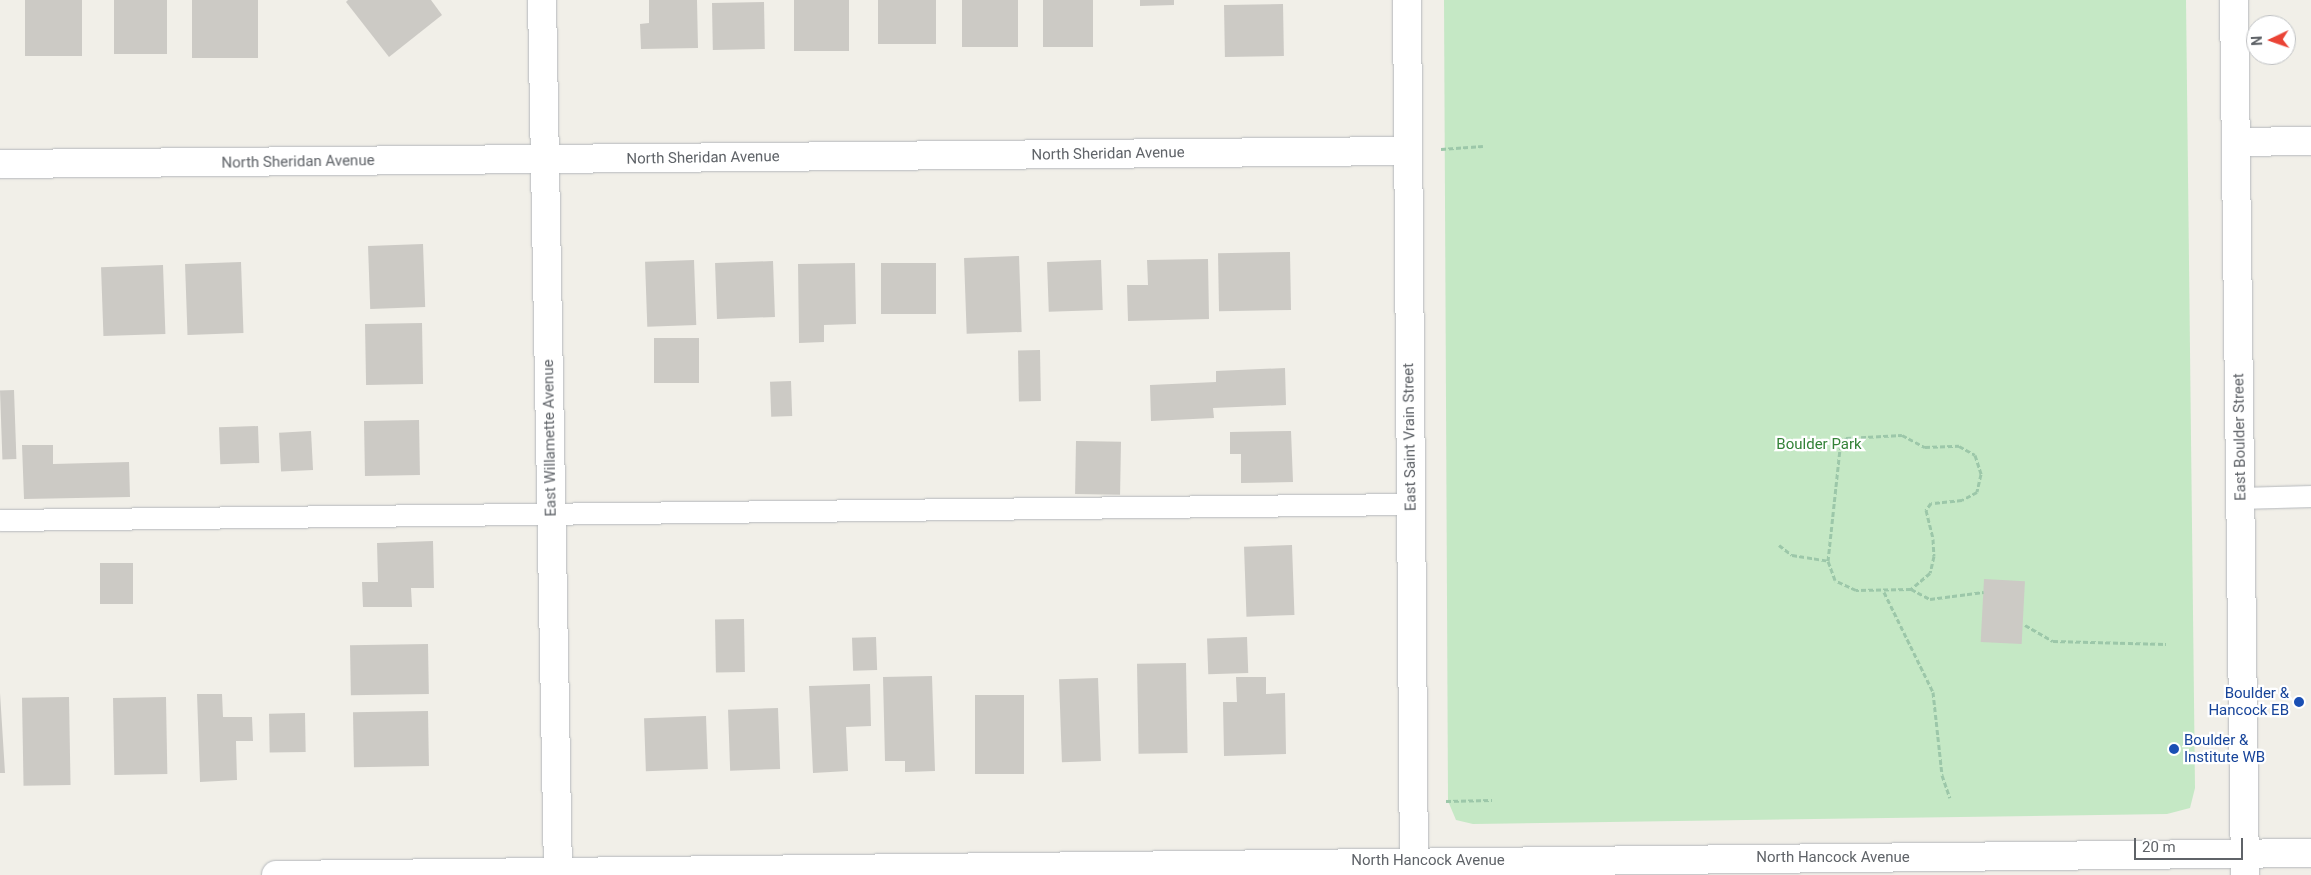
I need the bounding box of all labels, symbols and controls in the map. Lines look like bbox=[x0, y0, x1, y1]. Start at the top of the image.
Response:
north arrow bbox=[2246, 15, 2296, 65]
text: N bbox=[2249, 35, 2265, 46]
street label: North Sheridan Avenue bbox=[1031, 144, 1185, 164]
street label: North Sheridan Avenue bbox=[626, 148, 780, 168]
street label: North Sheridan Avenue bbox=[221, 152, 375, 172]
street label: East Willamette Avenue bbox=[540, 359, 560, 517]
street label: East Saint Vrain Street bbox=[1400, 363, 1420, 511]
street label: East Boulder Street bbox=[2230, 373, 2250, 501]
park label: Boulder Park bbox=[1776, 436, 1862, 454]
place label: Boulder & Hancock EB bbox=[2208, 684, 2289, 719]
marker: Boulder & Hancock EB bbox=[2293, 696, 2305, 708]
place label: Boulder & Institute WB bbox=[2184, 731, 2265, 766]
marker: Boulder & Institute WB bbox=[2168, 743, 2180, 755]
scale bar bbox=[2136, 828, 2245, 860]
text: 20 m bbox=[2142, 838, 2176, 856]
street label: North Hancock Avenue bbox=[1756, 849, 1910, 867]
street label: North Hancock Avenue bbox=[1351, 852, 1505, 870]

